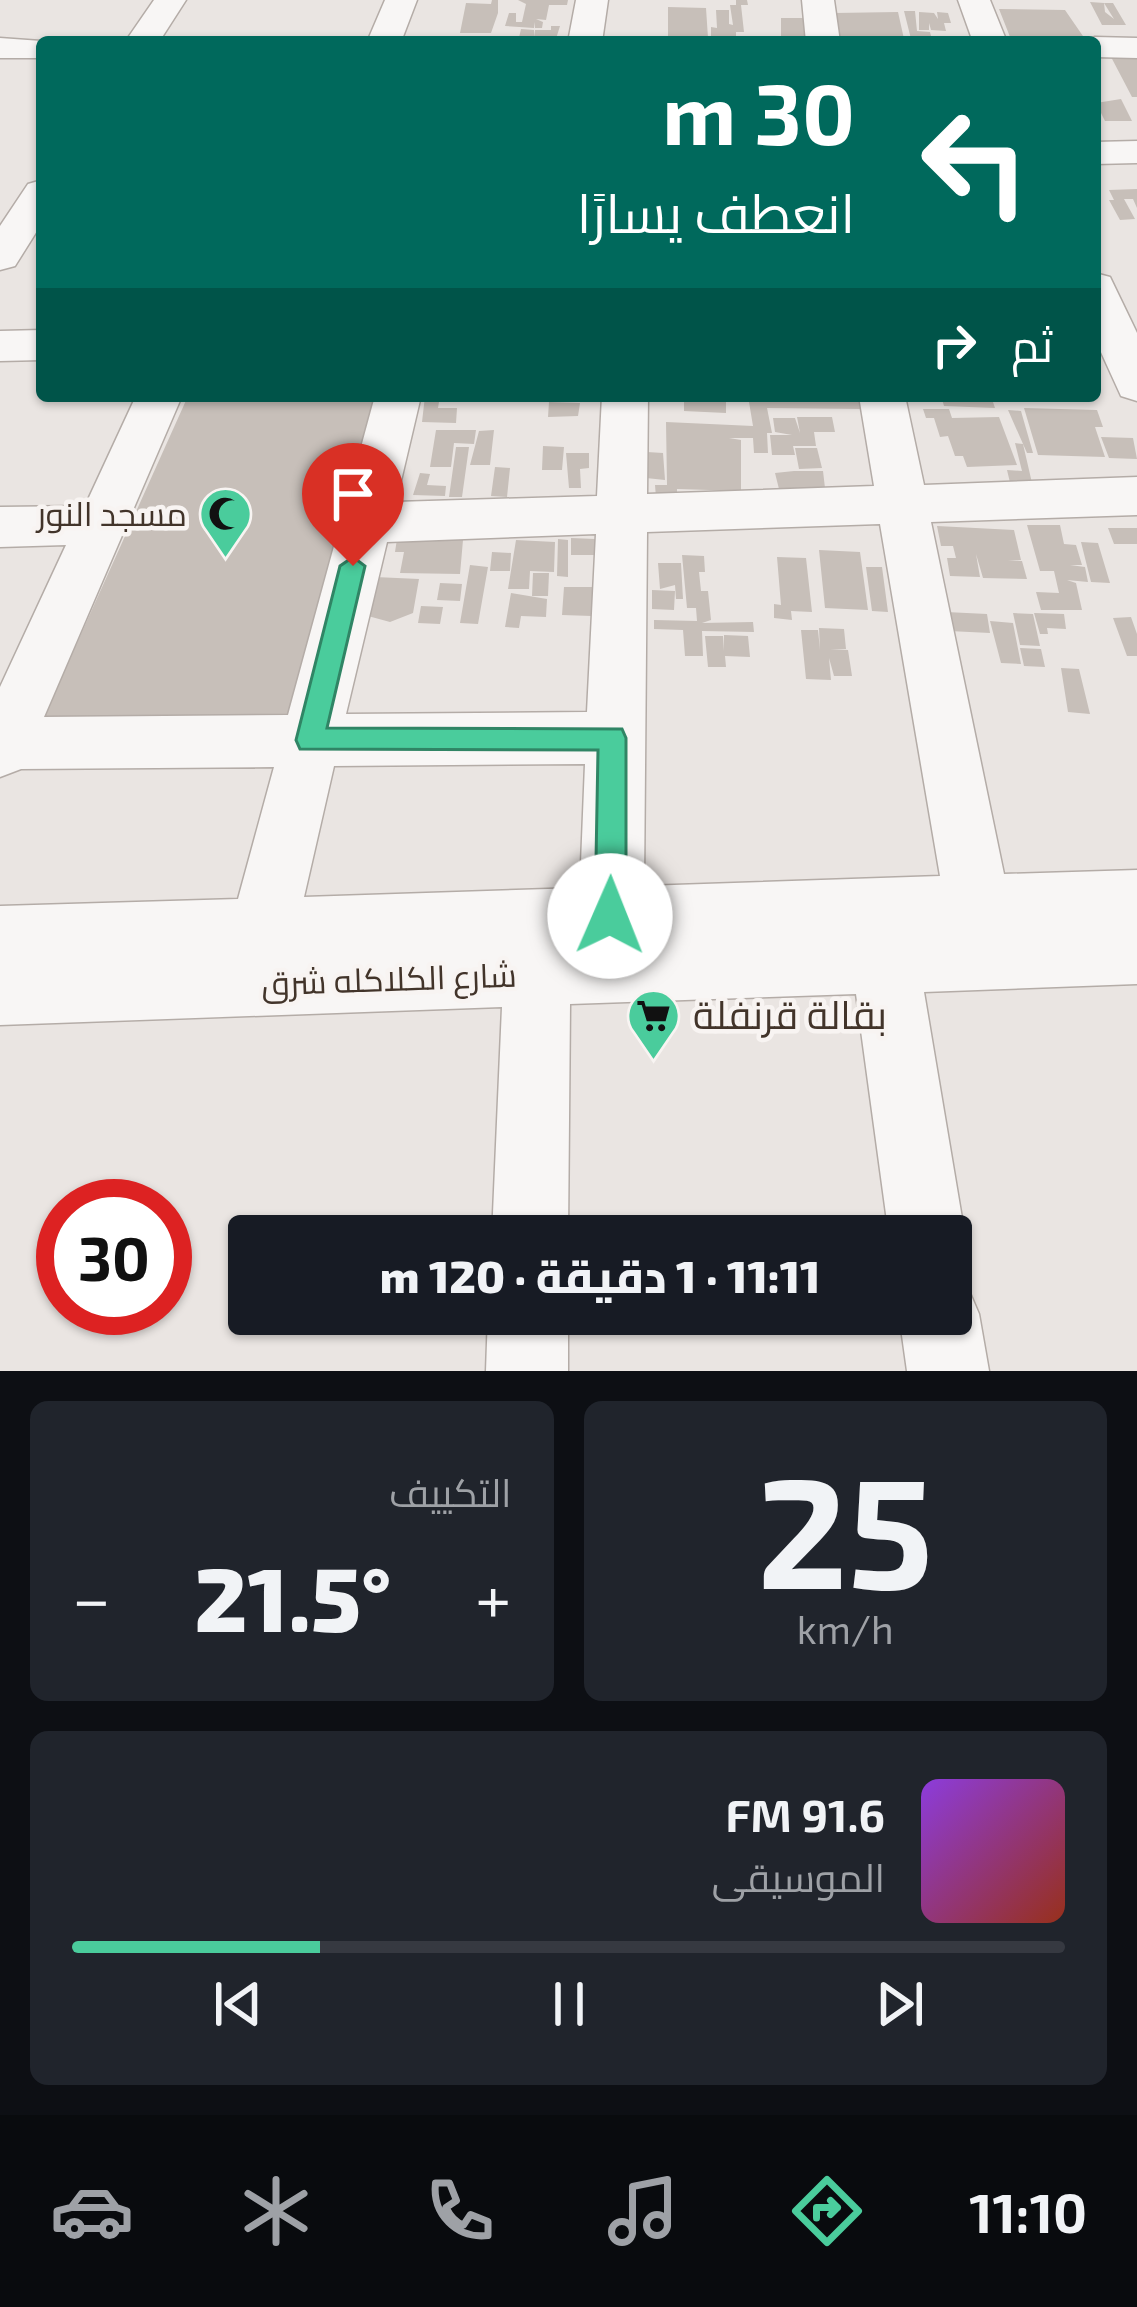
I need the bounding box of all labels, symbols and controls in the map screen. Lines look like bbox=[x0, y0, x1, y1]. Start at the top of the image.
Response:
text: 30 m bbox=[662, 61, 855, 162]
icon: left bbox=[897, 84, 1053, 240]
text: انعطف يسارًا bbox=[577, 179, 855, 244]
icon: right bbox=[921, 312, 987, 378]
text: ثم bbox=[1011, 317, 1053, 371]
pin bbox=[302, 443, 404, 566]
icon: arrive bbox=[320, 461, 386, 527]
mosque icon: مسجد النور bbox=[198, 486, 254, 560]
place label: مسجد النور bbox=[35, 493, 187, 534]
position arrow bbox=[547, 853, 673, 979]
street label: شارع الكلاكله شرق bbox=[261, 954, 517, 1006]
supermarket icon: بقالة قرنفلة bbox=[626, 987, 682, 1061]
place label: بقالة قرنفلة bbox=[693, 990, 887, 1038]
speed limit sign: 30 bbox=[36, 1179, 192, 1335]
text: 11:11 · 1 دقيقة · 120 m bbox=[380, 1248, 820, 1302]
text: 25 bbox=[757, 1433, 934, 1620]
text: التكييف bbox=[389, 1468, 512, 1515]
text: 21.5° bbox=[194, 1542, 391, 1650]
text: − bbox=[72, 1557, 111, 1636]
text: + bbox=[475, 1557, 511, 1636]
text: km/h bbox=[797, 1605, 894, 1652]
text: 91.6 FM bbox=[725, 1787, 885, 1841]
text: الموسيقى bbox=[712, 1853, 885, 1900]
icon: previous bbox=[205, 1971, 271, 2037]
icon: pause bbox=[536, 1971, 602, 2037]
icon: next bbox=[867, 1971, 933, 2037]
icon: car bbox=[50, 2169, 134, 2253]
icon: climate bbox=[234, 2169, 318, 2253]
icon: phone bbox=[418, 2169, 502, 2253]
icon: music bbox=[601, 2169, 685, 2253]
icon: directions bbox=[785, 2169, 869, 2253]
text: 11:10 bbox=[969, 2179, 1087, 2244]

